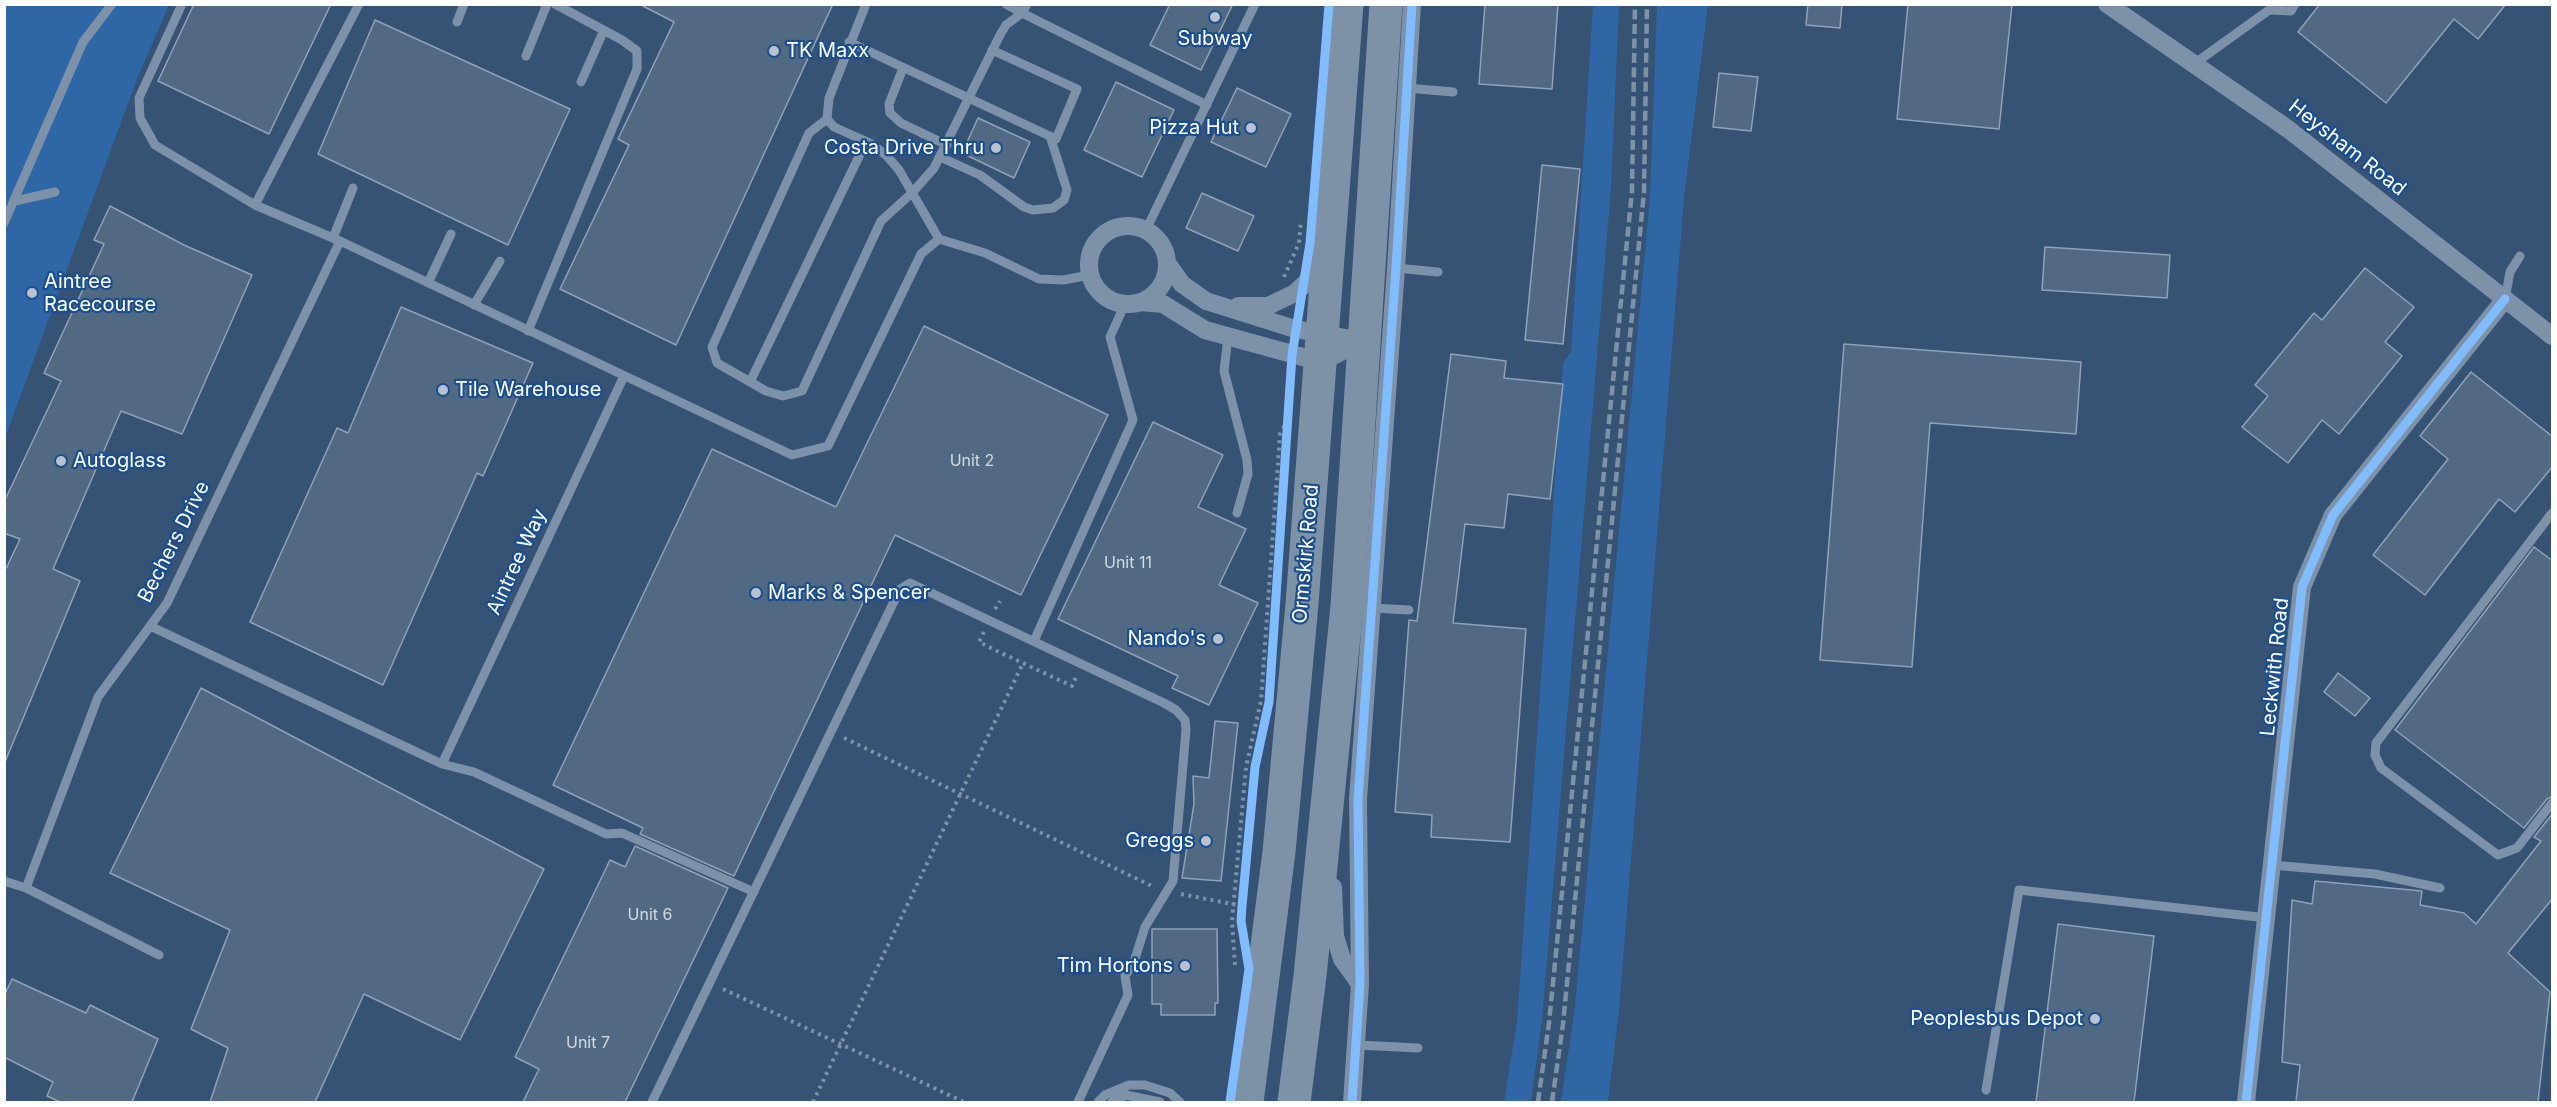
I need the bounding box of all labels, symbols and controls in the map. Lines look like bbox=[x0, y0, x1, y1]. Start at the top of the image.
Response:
marker: Subway bbox=[1208, 10, 1222, 24]
place label: Subway bbox=[1177, 27, 1253, 51]
place label: TK Maxx bbox=[786, 39, 869, 63]
marker: TK Maxx bbox=[767, 44, 781, 58]
street label: Heysham Road bbox=[2284, 95, 2410, 201]
place label: Pizza Hut bbox=[1149, 116, 1239, 140]
marker: Pizza Hut bbox=[1244, 121, 1258, 135]
place label: Costa Drive Thru bbox=[824, 136, 984, 160]
marker: Costa Drive Thru bbox=[989, 141, 1003, 155]
place label: Aintree Racecourse bbox=[44, 270, 156, 317]
marker: Aintree Racecourse bbox=[25, 286, 39, 300]
place label: Tile Warehouse bbox=[455, 378, 602, 402]
marker: Tile Warehouse bbox=[436, 383, 450, 397]
place label: Autoglass bbox=[73, 449, 166, 473]
house number: Unit 2 bbox=[950, 451, 994, 471]
marker: Autoglass bbox=[54, 454, 68, 468]
street label: Bechers Drive bbox=[133, 477, 215, 607]
street label: Ormskirk Road bbox=[1288, 483, 1324, 625]
street label: Aintree Way bbox=[482, 505, 552, 619]
house number: Unit 11 bbox=[1104, 553, 1152, 573]
place label: Marks & Spencer bbox=[768, 581, 930, 605]
marker: Marks & Spencer bbox=[749, 586, 763, 600]
street label: Leckwith Road bbox=[2256, 597, 2294, 737]
place label: Nando's bbox=[1127, 627, 1206, 651]
marker: Nando's bbox=[1211, 632, 1225, 646]
place label: Greggs bbox=[1125, 829, 1194, 853]
marker: Greggs bbox=[1199, 834, 1213, 848]
house number: Unit 6 bbox=[628, 905, 672, 925]
place label: Tim Hortons bbox=[1057, 954, 1173, 978]
marker: Tim Hortons bbox=[1178, 959, 1192, 973]
place label: Peoplesbus Depot bbox=[1910, 1007, 2083, 1031]
marker: Peoplesbus Depot bbox=[2088, 1012, 2102, 1026]
house number: Unit 7 bbox=[566, 1033, 610, 1053]

